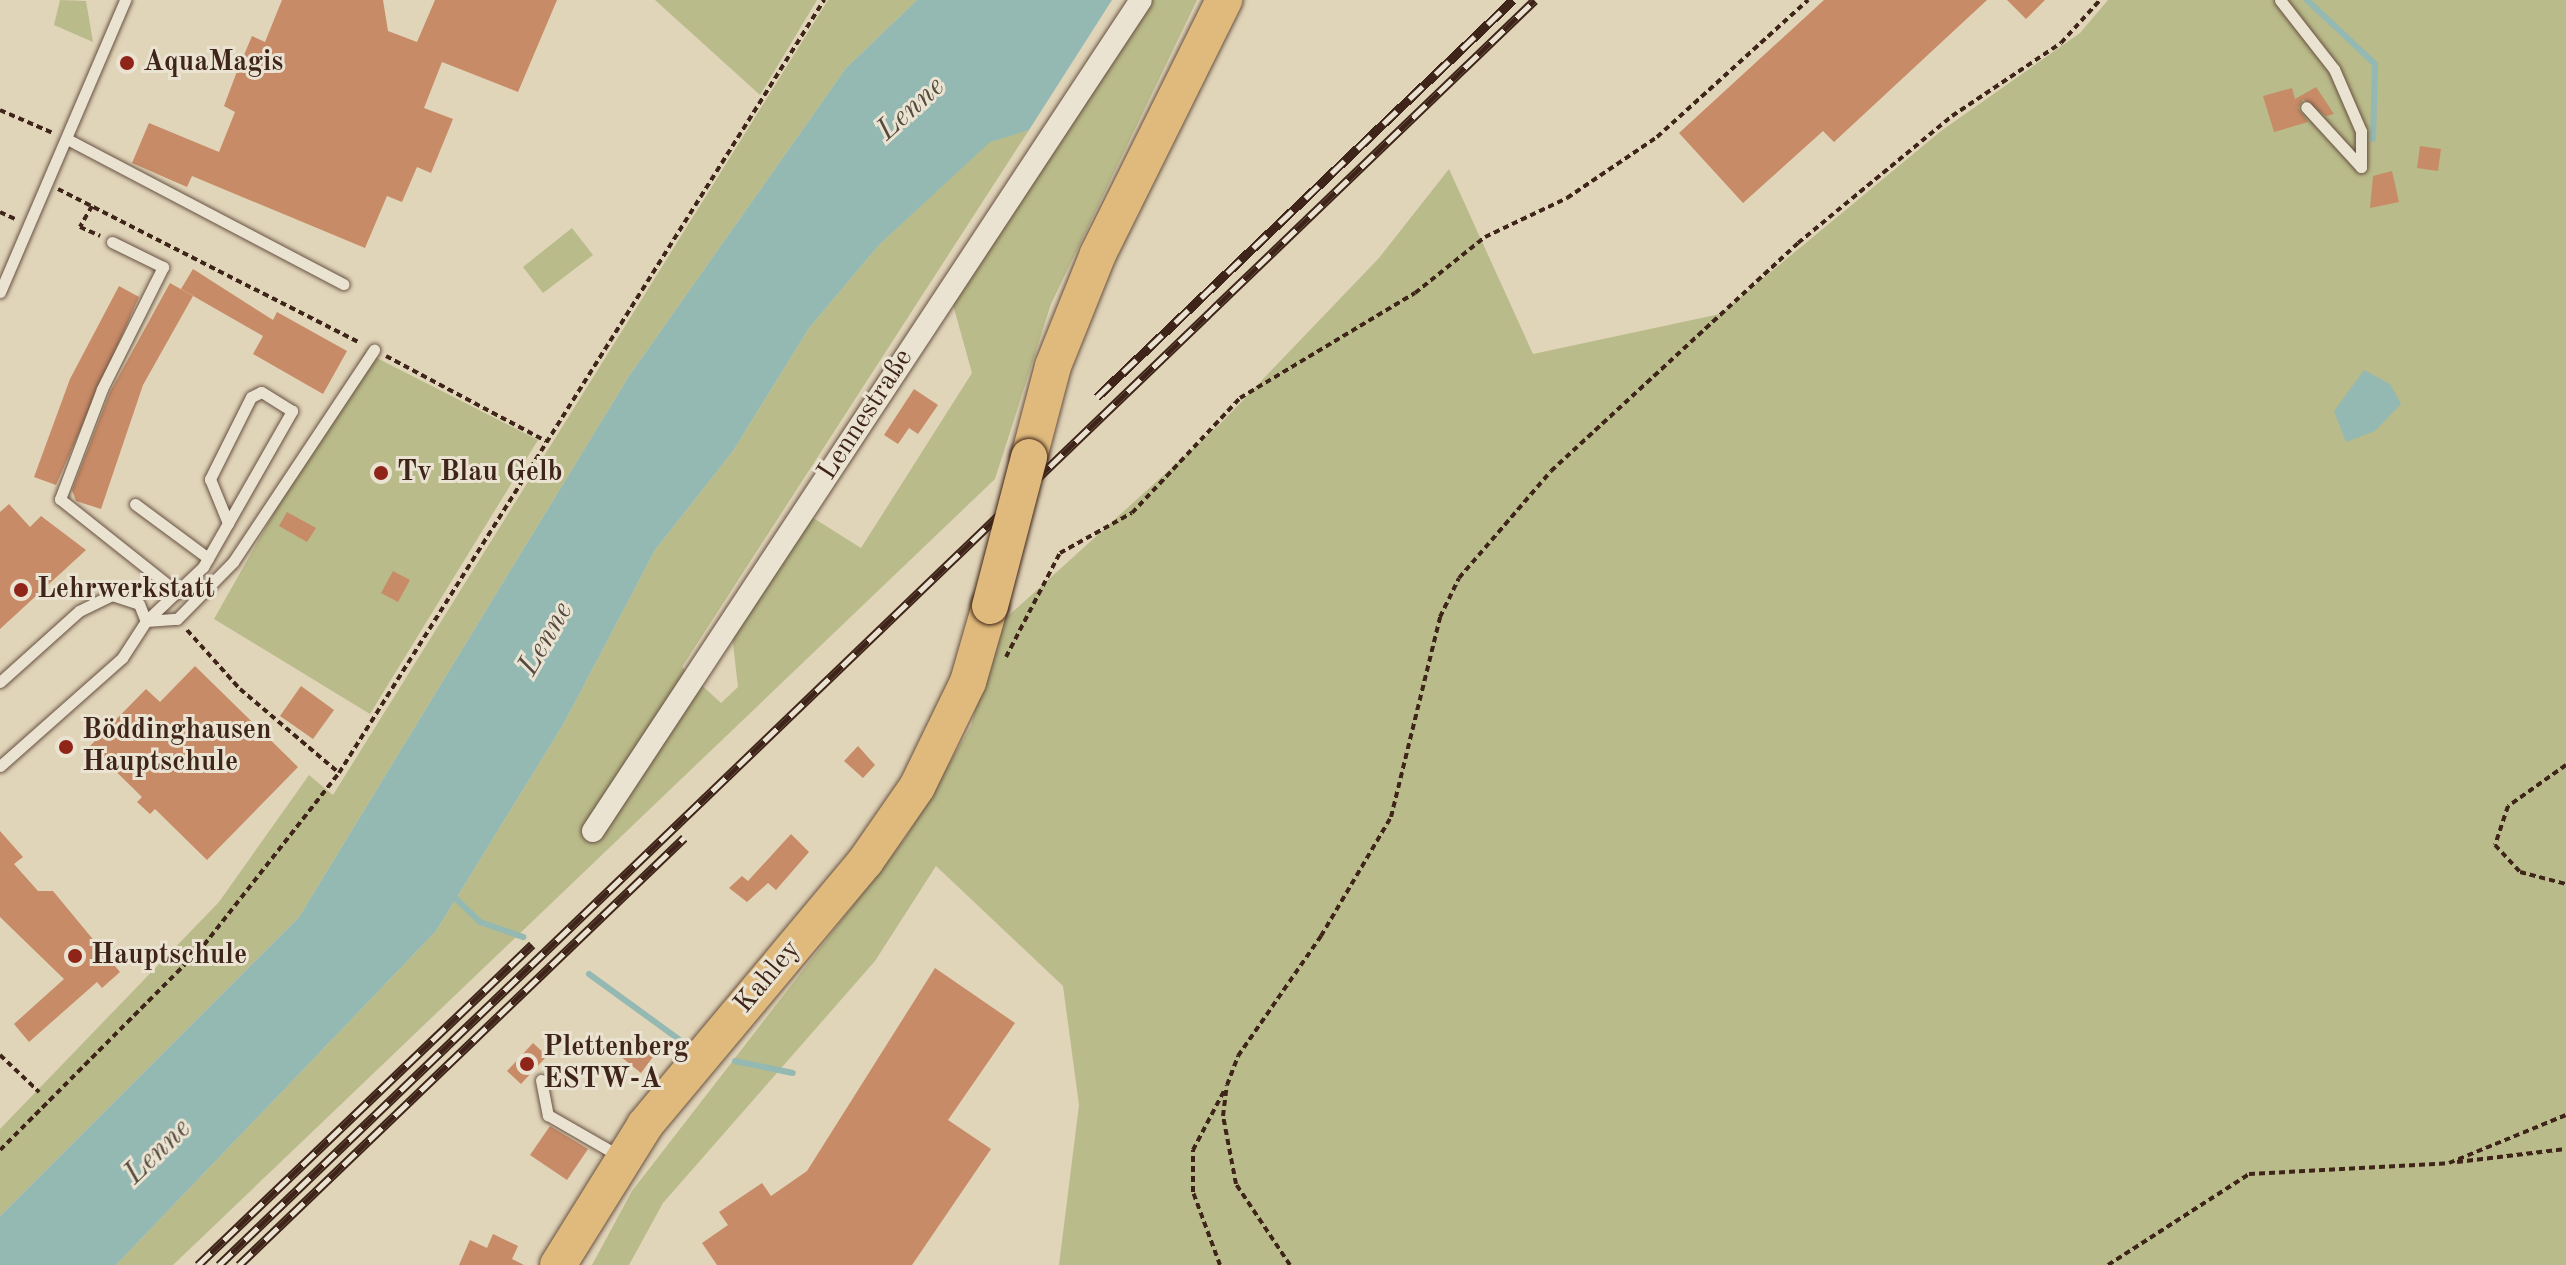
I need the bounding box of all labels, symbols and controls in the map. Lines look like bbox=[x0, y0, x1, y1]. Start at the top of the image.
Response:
place label: AquaMagis bbox=[143, 46, 283, 80]
marker: AquaMagis bbox=[118, 54, 136, 72]
water label: Lenne bbox=[869, 69, 953, 149]
street label: Lennestraße bbox=[811, 343, 921, 487]
place label: Tv Blau Gelb bbox=[397, 456, 562, 490]
marker: Tv Blau Gelb bbox=[372, 464, 390, 482]
place label: Lehrwerkstatt bbox=[37, 573, 215, 607]
marker: Lehrwerkstatt bbox=[12, 581, 30, 599]
water label: Lenne bbox=[511, 596, 581, 682]
place label: Böddinghausen Hauptschule bbox=[82, 714, 272, 780]
marker: Böddinghausen Hauptschule bbox=[57, 738, 75, 756]
street label: Kahley bbox=[728, 933, 808, 1021]
place label: Hauptschule bbox=[91, 939, 247, 973]
marker: Hauptschule bbox=[66, 947, 84, 965]
place label: Plettenberg ESTW-A bbox=[543, 1031, 689, 1097]
marker: Plettenberg ESTW-A bbox=[518, 1055, 536, 1073]
water label: Lenne bbox=[117, 1112, 199, 1192]

